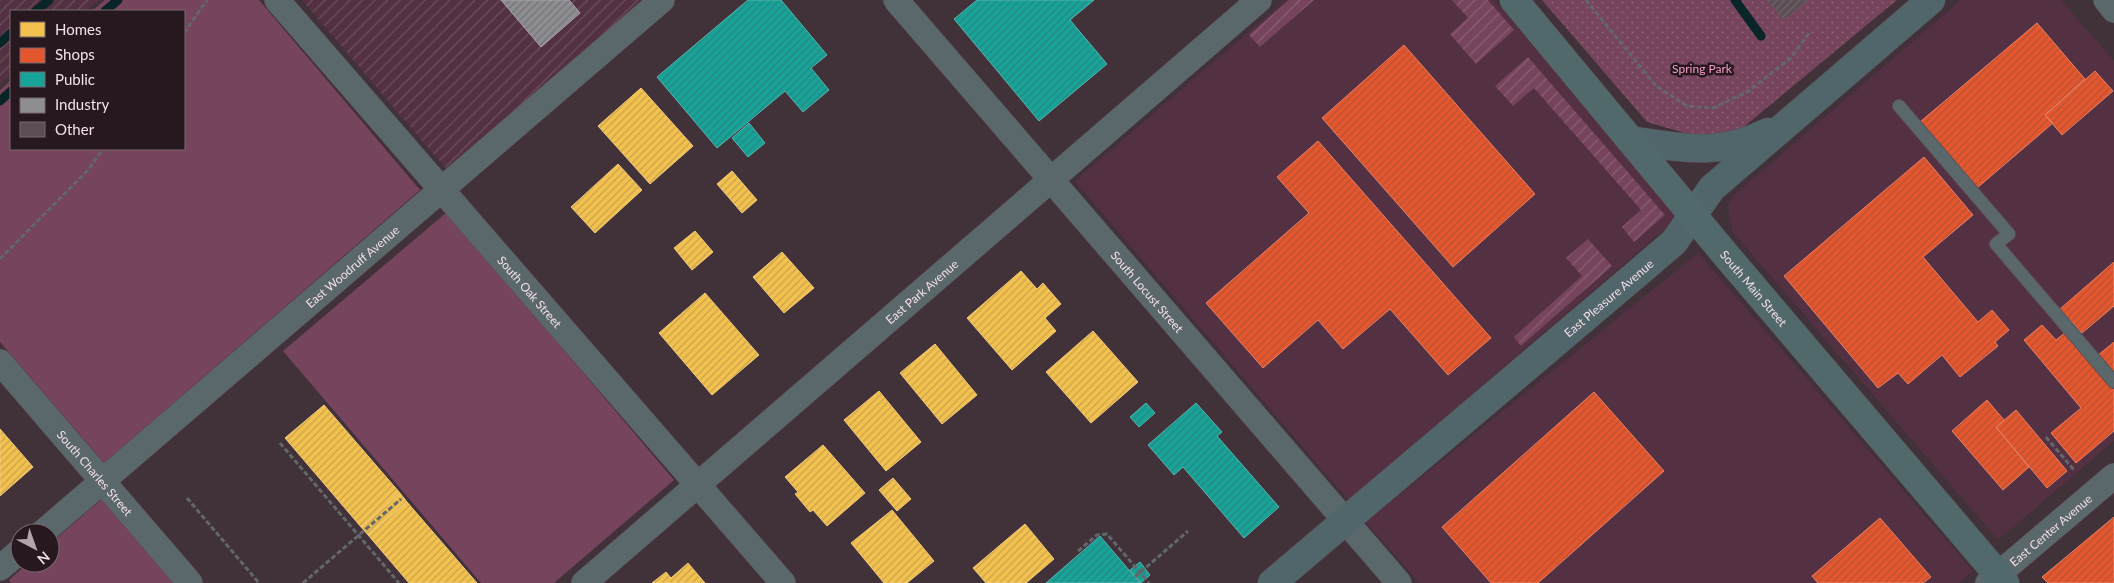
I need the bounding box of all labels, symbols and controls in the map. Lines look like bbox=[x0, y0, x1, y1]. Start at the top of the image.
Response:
legend bbox=[10, 10, 185, 150]
text: Homes bbox=[55, 20, 101, 38]
text: Shops bbox=[55, 45, 95, 63]
park label: Spring Park bbox=[1672, 61, 1733, 76]
text: Public bbox=[55, 70, 95, 88]
text: Industry bbox=[55, 95, 110, 113]
text: Other bbox=[55, 120, 95, 138]
street label: East Woodruff Avenue bbox=[302, 222, 402, 311]
street label: South Locust Street bbox=[1108, 247, 1187, 336]
street label: South Main Street bbox=[1717, 247, 1791, 330]
street label: South Oak Street bbox=[495, 252, 566, 331]
street label: East Park Avenue bbox=[882, 256, 961, 327]
street label: East Pleasure Avenue bbox=[1561, 256, 1656, 340]
street label: South Charles Street bbox=[54, 427, 137, 519]
street label: East Center Avenue bbox=[2006, 491, 2095, 569]
north arrow bbox=[10, 523, 60, 573]
text: N bbox=[34, 548, 54, 568]

